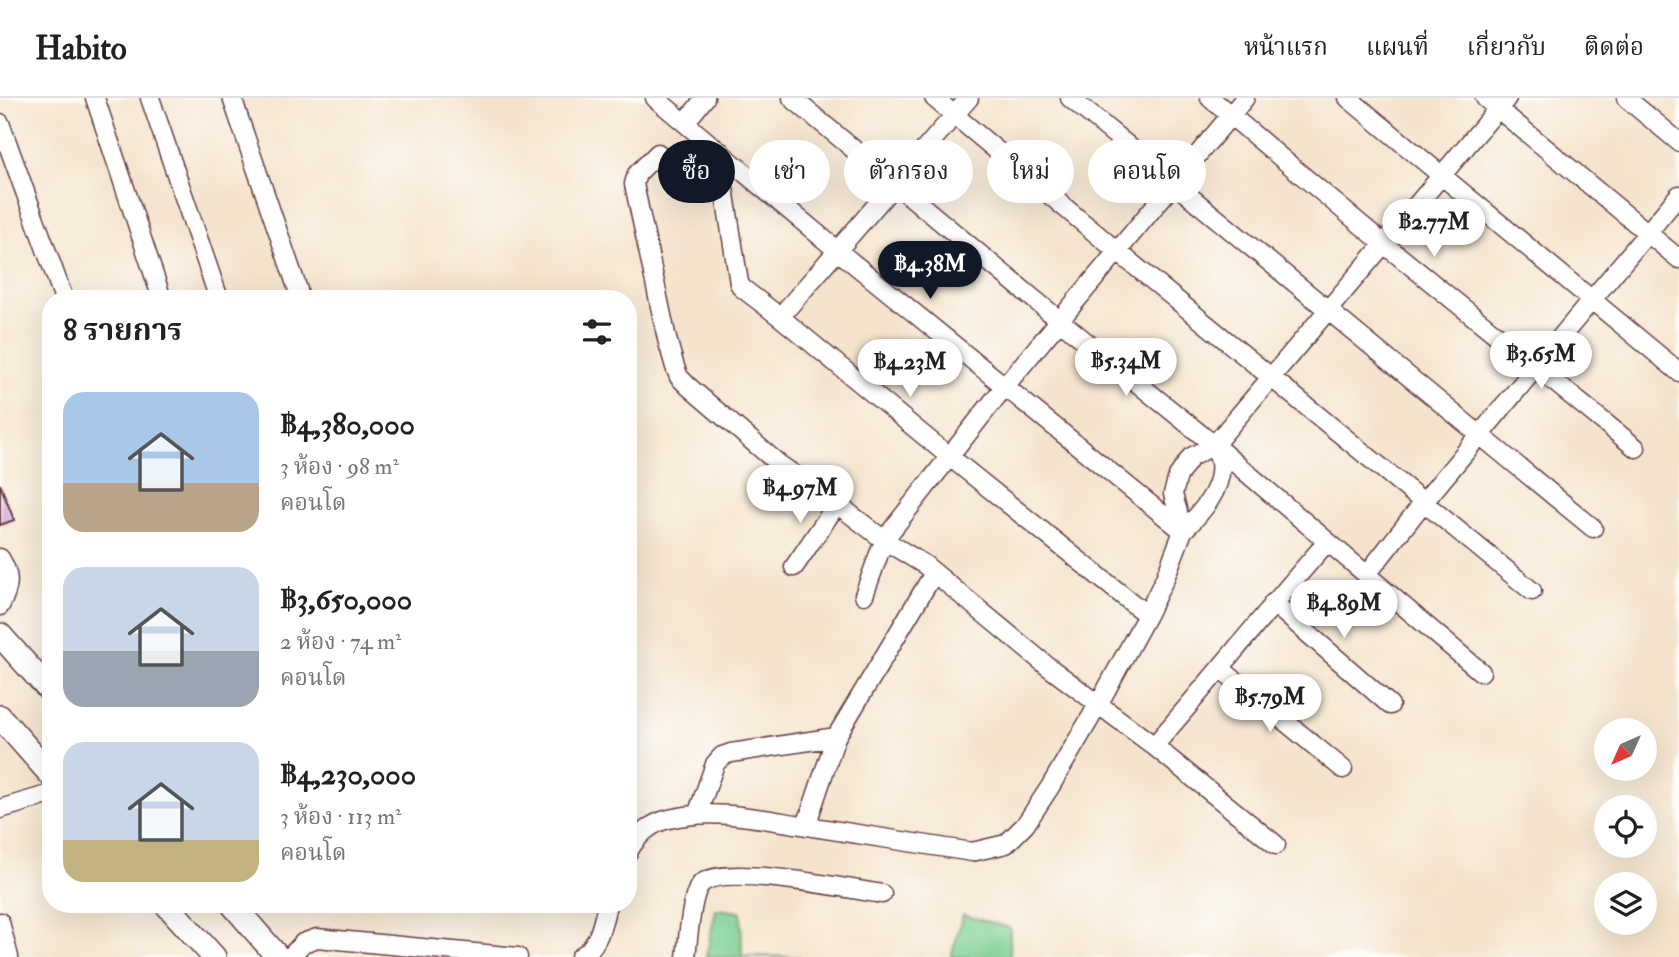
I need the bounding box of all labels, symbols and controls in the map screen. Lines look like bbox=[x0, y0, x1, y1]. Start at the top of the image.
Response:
text: Habito bbox=[35, 28, 127, 69]
text: หน้าแรก bbox=[1244, 32, 1328, 63]
text: แผนที่ bbox=[1366, 32, 1429, 63]
text: เกี่ยวกับ bbox=[1467, 32, 1546, 63]
text: ติดต่อ bbox=[1584, 32, 1644, 63]
chip: ซื้อ bbox=[658, 140, 735, 203]
chip: เช่า bbox=[749, 140, 830, 203]
chip: ตัวกรอง bbox=[844, 140, 973, 203]
chip: ใหม่ bbox=[987, 140, 1074, 203]
chip: คอนโด bbox=[1088, 140, 1206, 203]
pin: ฿2.77M bbox=[1377, 200, 1491, 259]
text: ฿2.77M bbox=[1398, 207, 1470, 236]
pin: ฿4.38M bbox=[873, 242, 987, 301]
text: ฿4.38M bbox=[894, 249, 966, 278]
text: 8 รายการ bbox=[63, 312, 182, 349]
icon: filters bbox=[578, 313, 616, 351]
pin: ฿3.65M bbox=[1484, 331, 1598, 391]
pin: ฿5.34M bbox=[1069, 338, 1183, 398]
text: ฿3.65M bbox=[1506, 339, 1576, 368]
pin: ฿4.23M bbox=[853, 340, 967, 399]
text: ฿5.34M bbox=[1091, 346, 1161, 375]
text: ฿4.23M bbox=[874, 347, 946, 376]
text: ฿4,380,000 bbox=[280, 406, 415, 443]
icon: home bbox=[119, 420, 203, 504]
text: 3 ห้อง · 98 m² bbox=[280, 452, 399, 481]
pin: ฿4.97M bbox=[743, 466, 857, 525]
text: ฿4.97M bbox=[763, 473, 837, 502]
text: คอนโด bbox=[280, 488, 347, 517]
pin: ฿4.89M bbox=[1287, 580, 1401, 640]
text: ฿3,650,000 bbox=[280, 581, 412, 618]
text: ฿4.89M bbox=[1306, 588, 1382, 617]
icon: home bbox=[119, 595, 203, 679]
text: 2 ห้อง · 74 m² bbox=[280, 627, 402, 656]
text: คอนโด bbox=[280, 663, 347, 692]
pin: ฿5.79M bbox=[1213, 674, 1327, 734]
text: ฿5.79M bbox=[1235, 682, 1305, 711]
north arrow bbox=[1594, 718, 1657, 780]
map controls bbox=[1594, 718, 1657, 935]
text: ฿4,230,000 bbox=[280, 756, 416, 793]
icon: home bbox=[119, 770, 203, 854]
button: locate bbox=[1594, 795, 1657, 858]
text: 3 ห้อง · 113 m² bbox=[280, 802, 402, 831]
text: คอนโด bbox=[280, 838, 347, 867]
button: layers bbox=[1594, 872, 1657, 935]

